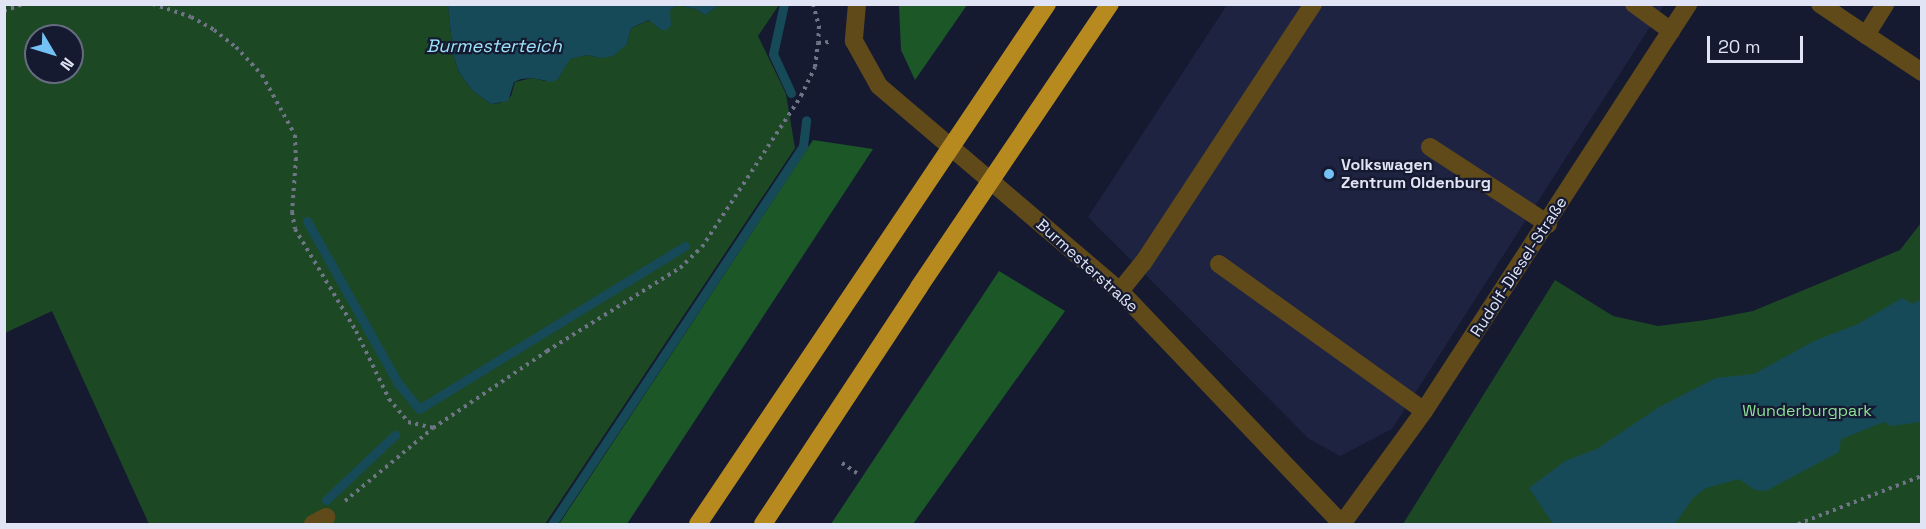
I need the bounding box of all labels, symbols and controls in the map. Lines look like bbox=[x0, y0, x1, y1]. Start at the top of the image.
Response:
north arrow bbox=[24, 24, 84, 84]
scale bar bbox=[1710, 24, 1806, 62]
water label: Burmesterteich bbox=[426, 35, 562, 57]
text: 20 m bbox=[1718, 35, 1761, 58]
text: N bbox=[55, 53, 79, 75]
place label: Volkswagen Zentrum Oldenburg bbox=[1341, 155, 1491, 193]
marker: Volkswagen Zentrum Oldenburg bbox=[1322, 167, 1336, 181]
street label: Rudolf-Diesel-Straße bbox=[1467, 194, 1571, 340]
street label: Burmesterstraße bbox=[1032, 215, 1142, 317]
park label: Wunderburgpark bbox=[1742, 401, 1872, 421]

